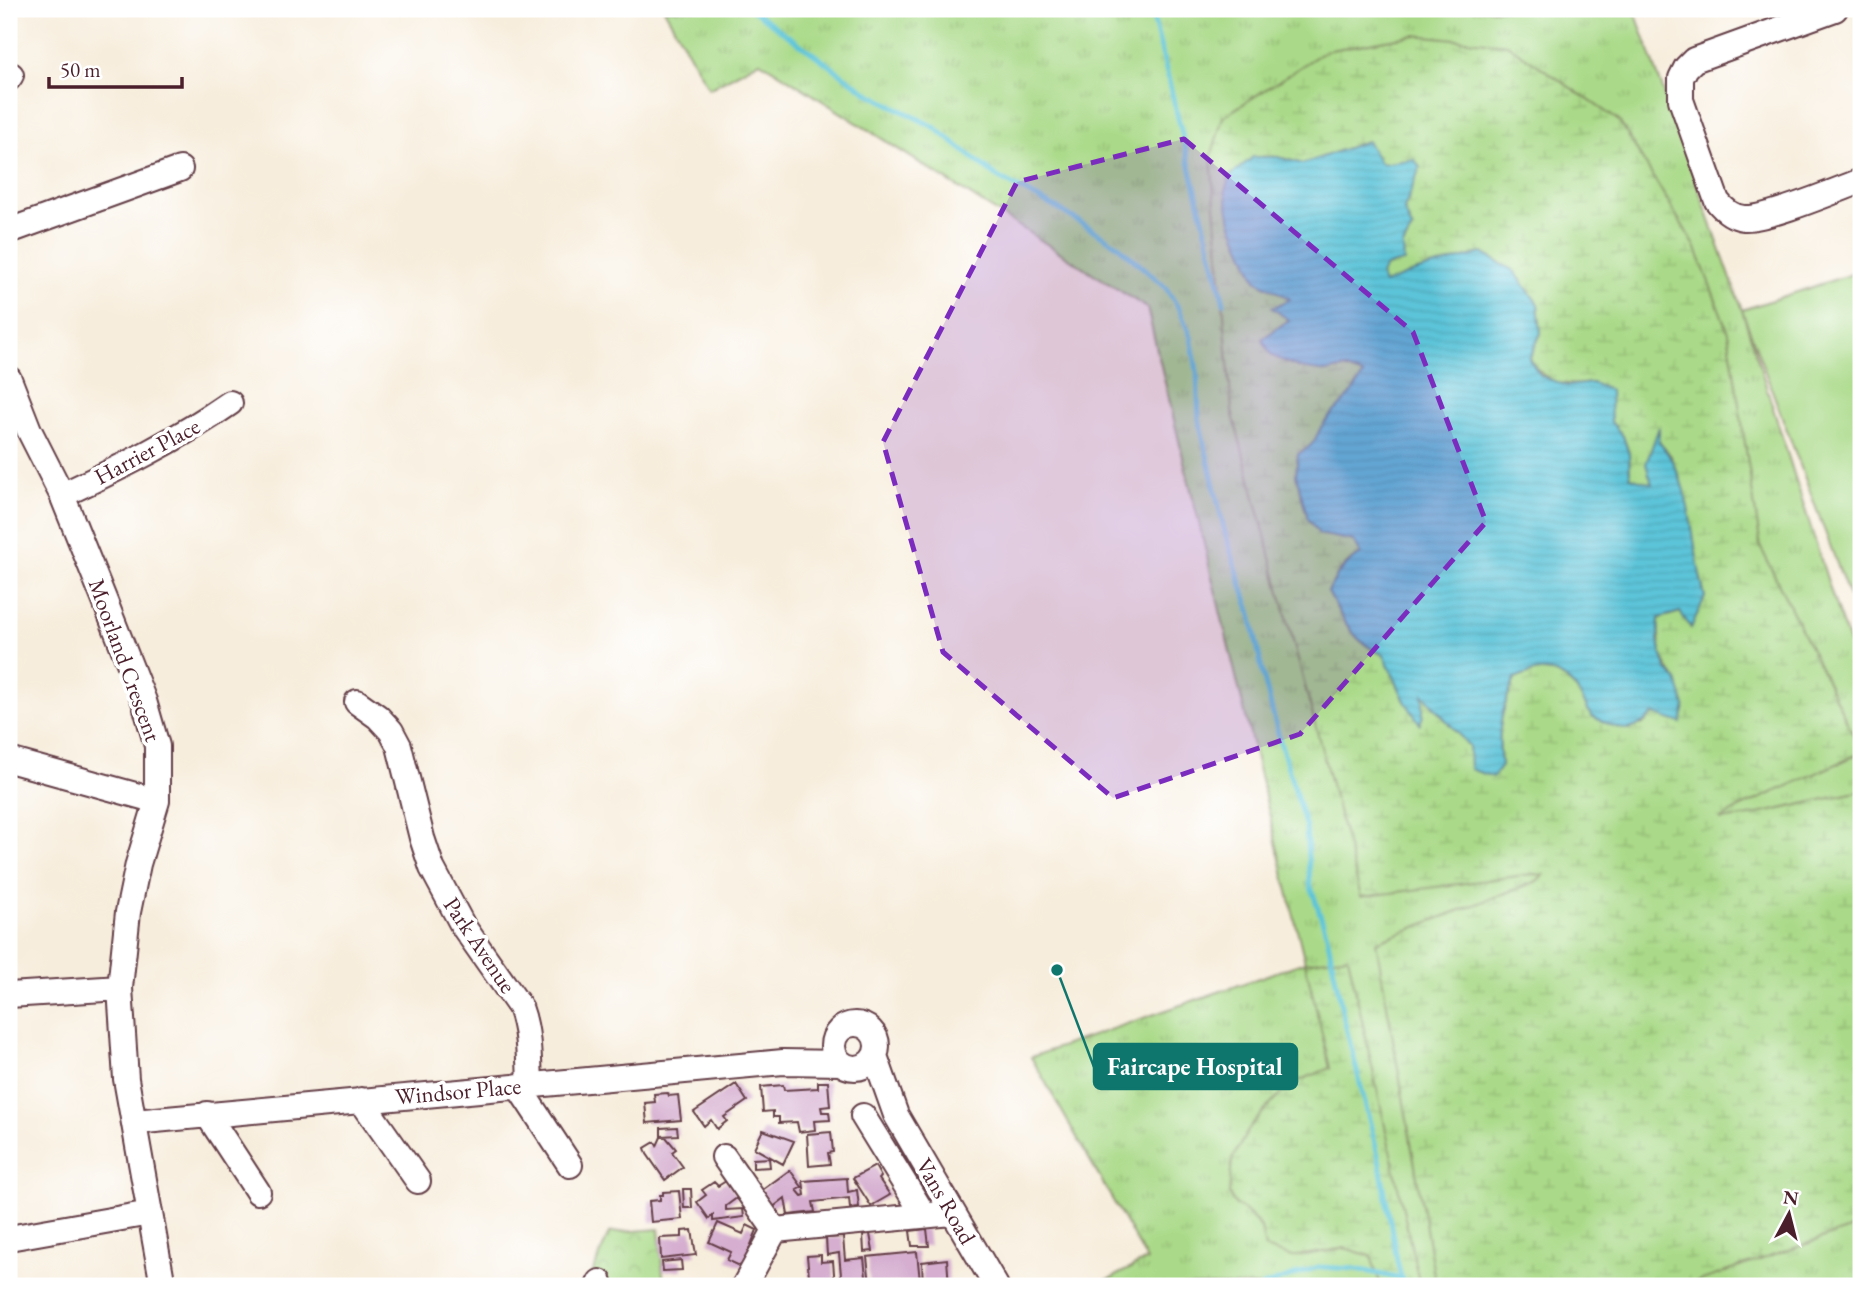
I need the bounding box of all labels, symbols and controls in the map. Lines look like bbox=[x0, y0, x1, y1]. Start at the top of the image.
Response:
scale bar bbox=[49, 46, 182, 90]
text: 50 m bbox=[60, 56, 101, 83]
street label: Harrier Place bbox=[89, 411, 205, 491]
street label: Moorland Crescent bbox=[82, 574, 169, 746]
street label: Park Avenue bbox=[437, 891, 523, 999]
callout: Faircape Hospital bbox=[1094, 1044, 1297, 1089]
text: Faircape Hospital bbox=[1107, 1051, 1283, 1082]
street label: Windsor Place bbox=[394, 1071, 522, 1111]
street label: Vans Road bbox=[909, 1153, 983, 1250]
north arrow bbox=[1755, 1180, 1825, 1250]
text: N bbox=[1782, 1184, 1801, 1211]

